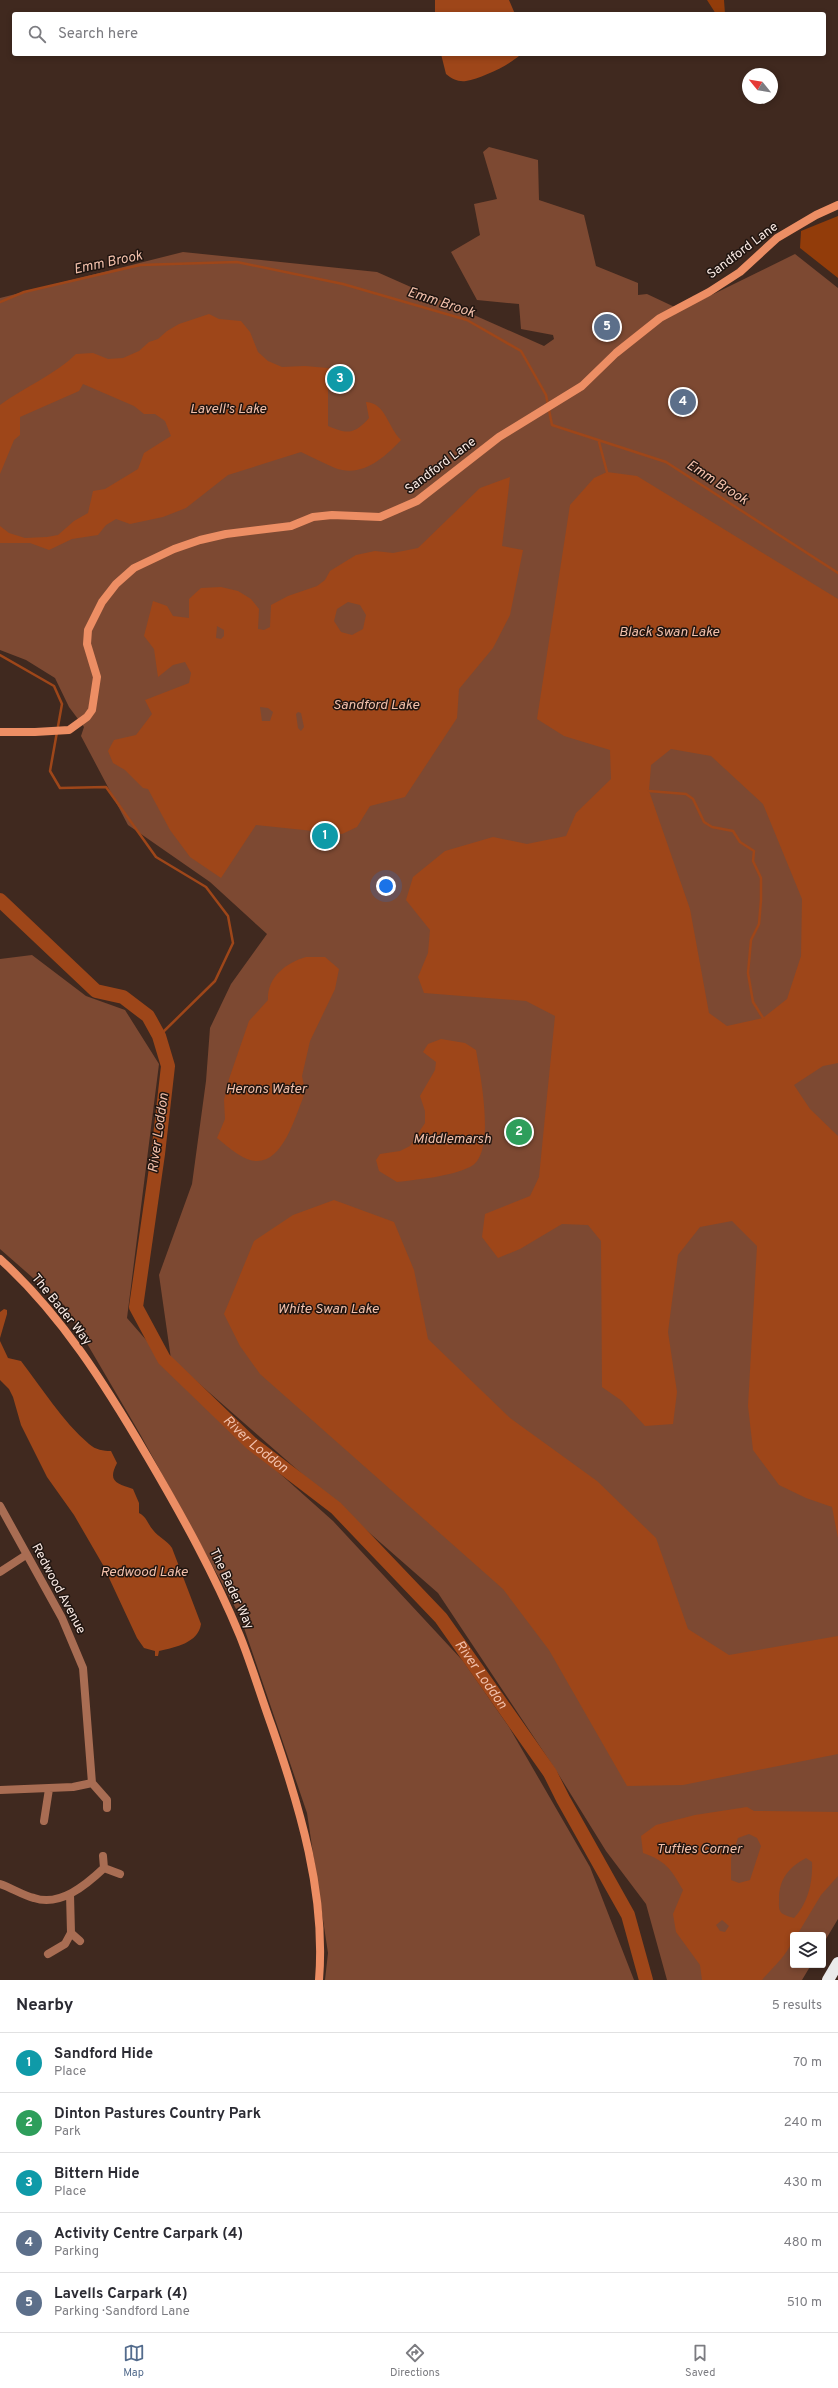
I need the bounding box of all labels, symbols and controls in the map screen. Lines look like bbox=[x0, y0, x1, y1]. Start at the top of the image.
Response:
search box bbox=[12, 12, 826, 56]
icon: search bbox=[26, 23, 48, 45]
text: Search here bbox=[58, 25, 138, 44]
north arrow bbox=[742, 68, 778, 104]
street label: Sandford Lane bbox=[704, 219, 782, 283]
water label: Emm Brook bbox=[72, 247, 145, 279]
water label: Emm Brook bbox=[405, 284, 478, 322]
pin: 5 bbox=[594, 312, 620, 342]
pin: 3 bbox=[327, 364, 353, 394]
pin: 4 bbox=[670, 387, 696, 417]
water label: Lavell's Lake bbox=[190, 401, 267, 418]
street label: Sandford Lane bbox=[402, 434, 480, 498]
water label: Emm Brook bbox=[683, 457, 752, 510]
water label: Black Swan Lake bbox=[619, 624, 720, 641]
water label: Sandford Lake bbox=[333, 697, 420, 714]
pin: 1 bbox=[312, 821, 338, 851]
your location bbox=[376, 876, 396, 896]
water label: Herons Water bbox=[225, 1081, 308, 1098]
water label: River Loddon bbox=[145, 1092, 173, 1174]
pin: 2 bbox=[506, 1117, 532, 1147]
water label: Middlemarsh bbox=[413, 1131, 491, 1148]
street label: The Bader Way bbox=[27, 1271, 95, 1349]
water label: White Swan Lake bbox=[277, 1301, 380, 1318]
water label: River Loddon bbox=[219, 1412, 292, 1477]
street label: Redwood Avenue bbox=[27, 1541, 89, 1637]
street label: The Bader Way bbox=[205, 1546, 257, 1632]
water label: Redwood Lake bbox=[100, 1564, 189, 1581]
water label: River Loddon bbox=[451, 1637, 511, 1713]
water label: Tufties Corner bbox=[656, 1841, 743, 1858]
map controls bbox=[790, 1932, 826, 1968]
button: layers bbox=[790, 1932, 826, 1968]
text: Nearby bbox=[16, 1995, 73, 2017]
text: 5 results bbox=[772, 1998, 822, 2014]
text: Sandford Hide bbox=[54, 2045, 153, 2064]
text: 1 bbox=[26, 2055, 32, 2071]
text: 70 m bbox=[793, 2055, 822, 2071]
text: Place bbox=[54, 2064, 86, 2080]
text: Dinton Pastures Country Park bbox=[54, 2105, 261, 2124]
text: 2 bbox=[25, 2115, 33, 2131]
text: 240 m bbox=[784, 2115, 822, 2131]
text: Park bbox=[54, 2124, 81, 2140]
text: Bittern Hide bbox=[54, 2165, 140, 2184]
text: 3 bbox=[25, 2175, 33, 2191]
text: 430 m bbox=[784, 2175, 822, 2191]
text: Place bbox=[54, 2184, 86, 2200]
text: Activity Centre Carpark (4) bbox=[54, 2225, 243, 2244]
text: 4 bbox=[25, 2235, 33, 2251]
text: 480 m bbox=[784, 2235, 822, 2251]
text: Parking bbox=[54, 2244, 99, 2260]
text: Lavells Carpark (4) bbox=[54, 2285, 188, 2304]
text: 5 bbox=[25, 2295, 33, 2311]
text: 510 m bbox=[787, 2295, 822, 2311]
text: Parking · Sandford Lane bbox=[54, 2304, 190, 2320]
tab: Map bbox=[123, 2342, 145, 2380]
tab: Directions bbox=[390, 2342, 440, 2380]
tab: Saved bbox=[685, 2342, 715, 2380]

